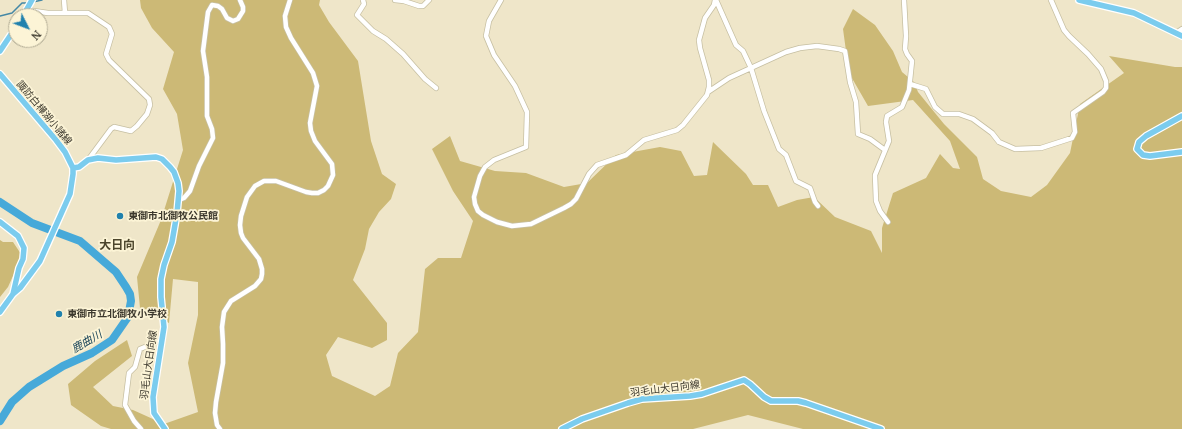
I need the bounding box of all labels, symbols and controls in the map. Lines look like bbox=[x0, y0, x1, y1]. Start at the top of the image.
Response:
north arrow bbox=[8, 8, 48, 48]
text: N bbox=[28, 28, 44, 43]
street label: 諏訪白樺湖小諸線 bbox=[14, 79, 74, 147]
place label: 東御市北御牧公民館 bbox=[128, 210, 218, 222]
marker: 東御市北御牧公民館 bbox=[115, 211, 125, 221]
district label: 大日向 bbox=[99, 239, 135, 253]
place label: 東御市立北御牧小学校 bbox=[67, 308, 167, 320]
marker: 東御市立北御牧小学校 bbox=[54, 309, 64, 319]
water label: 鹿曲川 bbox=[69, 328, 105, 356]
street label: 羽毛山大日向線 bbox=[138, 330, 160, 400]
street label: 羽毛山大日向線 bbox=[630, 379, 700, 399]

